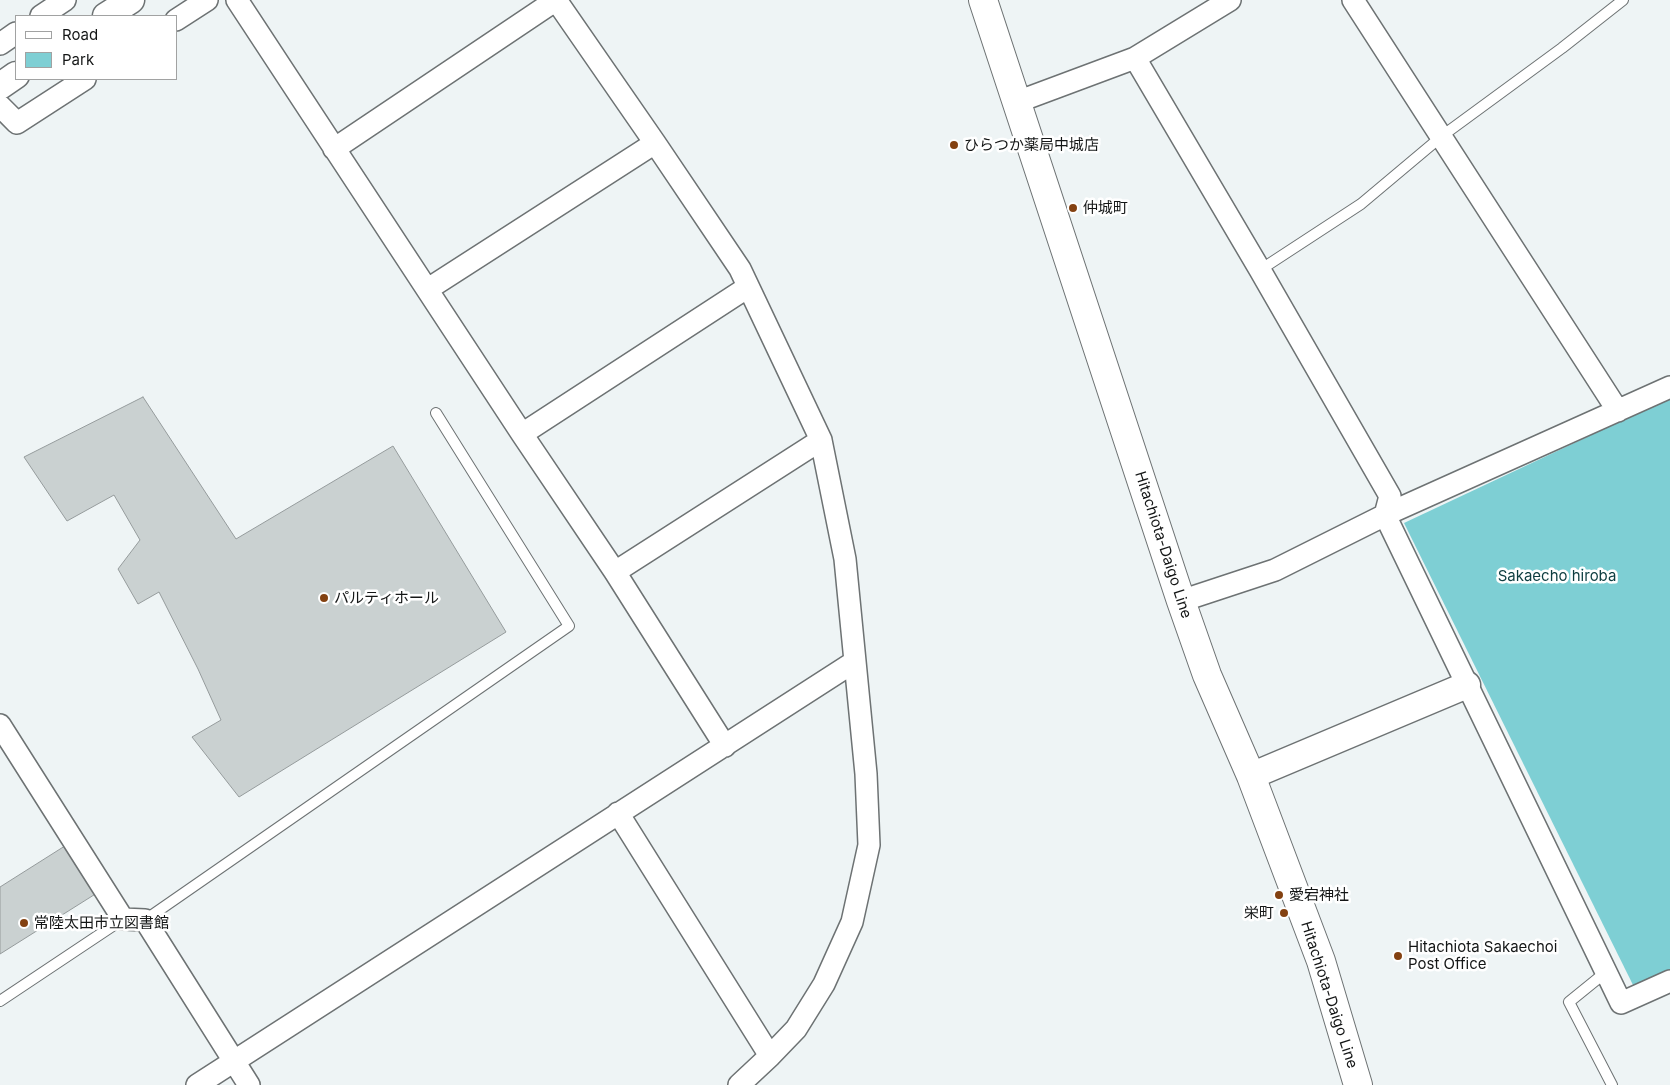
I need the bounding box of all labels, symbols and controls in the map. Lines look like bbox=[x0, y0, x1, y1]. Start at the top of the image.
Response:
legend bbox=[15, 15, 178, 80]
text: Road bbox=[62, 25, 98, 44]
text: Park bbox=[62, 50, 94, 69]
place label: ひらつか薬局中城店 bbox=[964, 136, 1099, 154]
marker: ひらつか薬局中城店 bbox=[948, 139, 960, 151]
place label: 仲城町 bbox=[1083, 199, 1128, 217]
marker: 仲城町 bbox=[1067, 202, 1079, 214]
street label: Hitachiota-Daigo Line bbox=[1131, 469, 1195, 621]
park label: Sakaecho hiroba bbox=[1498, 567, 1616, 585]
place label: パルティホール bbox=[334, 589, 439, 607]
marker: パルティホール bbox=[318, 592, 330, 604]
place label: 愛宕神社 bbox=[1289, 886, 1349, 904]
marker: 愛宕神社 bbox=[1273, 889, 1285, 901]
place label: 栄町 bbox=[1244, 904, 1274, 922]
marker: 栄町 bbox=[1278, 907, 1290, 919]
place label: 常陸太田市立図書館 bbox=[34, 914, 169, 932]
marker: 常陸太田市立図書館 bbox=[18, 917, 30, 929]
street label: Hitachiota-Daigo Line bbox=[1297, 919, 1361, 1071]
place label: Hitachiota Sakaechoi Post Office bbox=[1408, 938, 1557, 973]
marker: Hitachiota Sakaechoi Post Office bbox=[1392, 950, 1404, 962]

